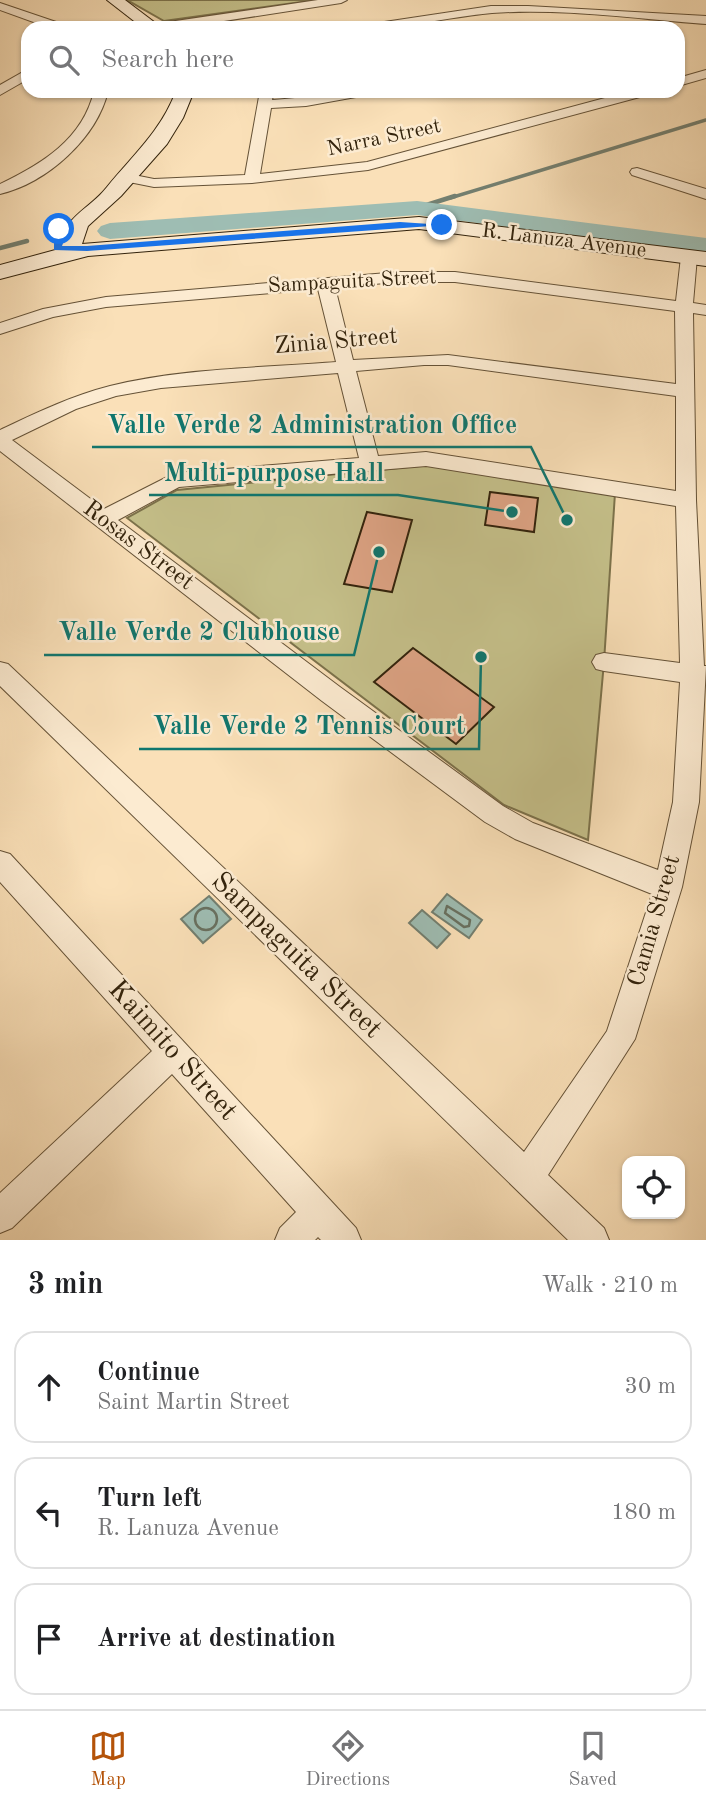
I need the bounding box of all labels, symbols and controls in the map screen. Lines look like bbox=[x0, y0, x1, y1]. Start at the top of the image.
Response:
search box bbox=[21, 21, 685, 98]
icon: search bbox=[45, 41, 83, 79]
text: Search here bbox=[101, 47, 234, 73]
street label: Narra Street bbox=[325, 116, 443, 160]
route end bbox=[426, 209, 457, 240]
route start bbox=[43, 213, 74, 244]
street label: R. Lanuza Avenue bbox=[480, 220, 648, 262]
street label: Sampaguita Street bbox=[267, 267, 437, 297]
street label: Zinia Street bbox=[273, 325, 399, 359]
callout: Valle Verde 2 Administration Office bbox=[92, 400, 531, 447]
text: Valle Verde 2 Administration Office bbox=[107, 413, 517, 439]
callout: Multi-purpose Hall bbox=[149, 448, 398, 495]
text: Multi-purpose Hall bbox=[164, 461, 384, 487]
street label: Rosas Street bbox=[78, 497, 198, 595]
callout: Valle Verde 2 Clubhouse bbox=[44, 608, 354, 655]
text: Valle Verde 2 Clubhouse bbox=[58, 620, 340, 646]
callout: Valle Verde 2 Tennis Court bbox=[139, 702, 479, 749]
text: Valle Verde 2 Tennis Court bbox=[153, 714, 466, 740]
street label: Camia Street bbox=[625, 852, 685, 990]
street label: Sampaguita Street bbox=[205, 868, 387, 1044]
street label: Kaimito Street bbox=[102, 975, 242, 1127]
map controls bbox=[622, 1156, 685, 1219]
button: locate bbox=[622, 1156, 685, 1219]
text: 3 min bbox=[28, 1270, 103, 1300]
text: Walk · 210 m bbox=[542, 1274, 678, 1297]
text: Continue bbox=[97, 1360, 200, 1386]
icon: ahead bbox=[30, 1368, 68, 1406]
text: 30 m bbox=[625, 1375, 676, 1398]
text: Saint Martin Street bbox=[97, 1391, 290, 1414]
text: Turn left bbox=[97, 1486, 202, 1512]
icon: left bbox=[30, 1494, 68, 1532]
text: 180 m bbox=[611, 1501, 676, 1524]
text: R. Lanuza Avenue bbox=[97, 1517, 279, 1540]
icon: arrive bbox=[30, 1620, 68, 1658]
text: Arrive at destination bbox=[97, 1626, 336, 1652]
tab: Map bbox=[89, 1727, 127, 1792]
tab: Directions bbox=[306, 1727, 390, 1792]
tab: Saved bbox=[568, 1727, 617, 1792]

